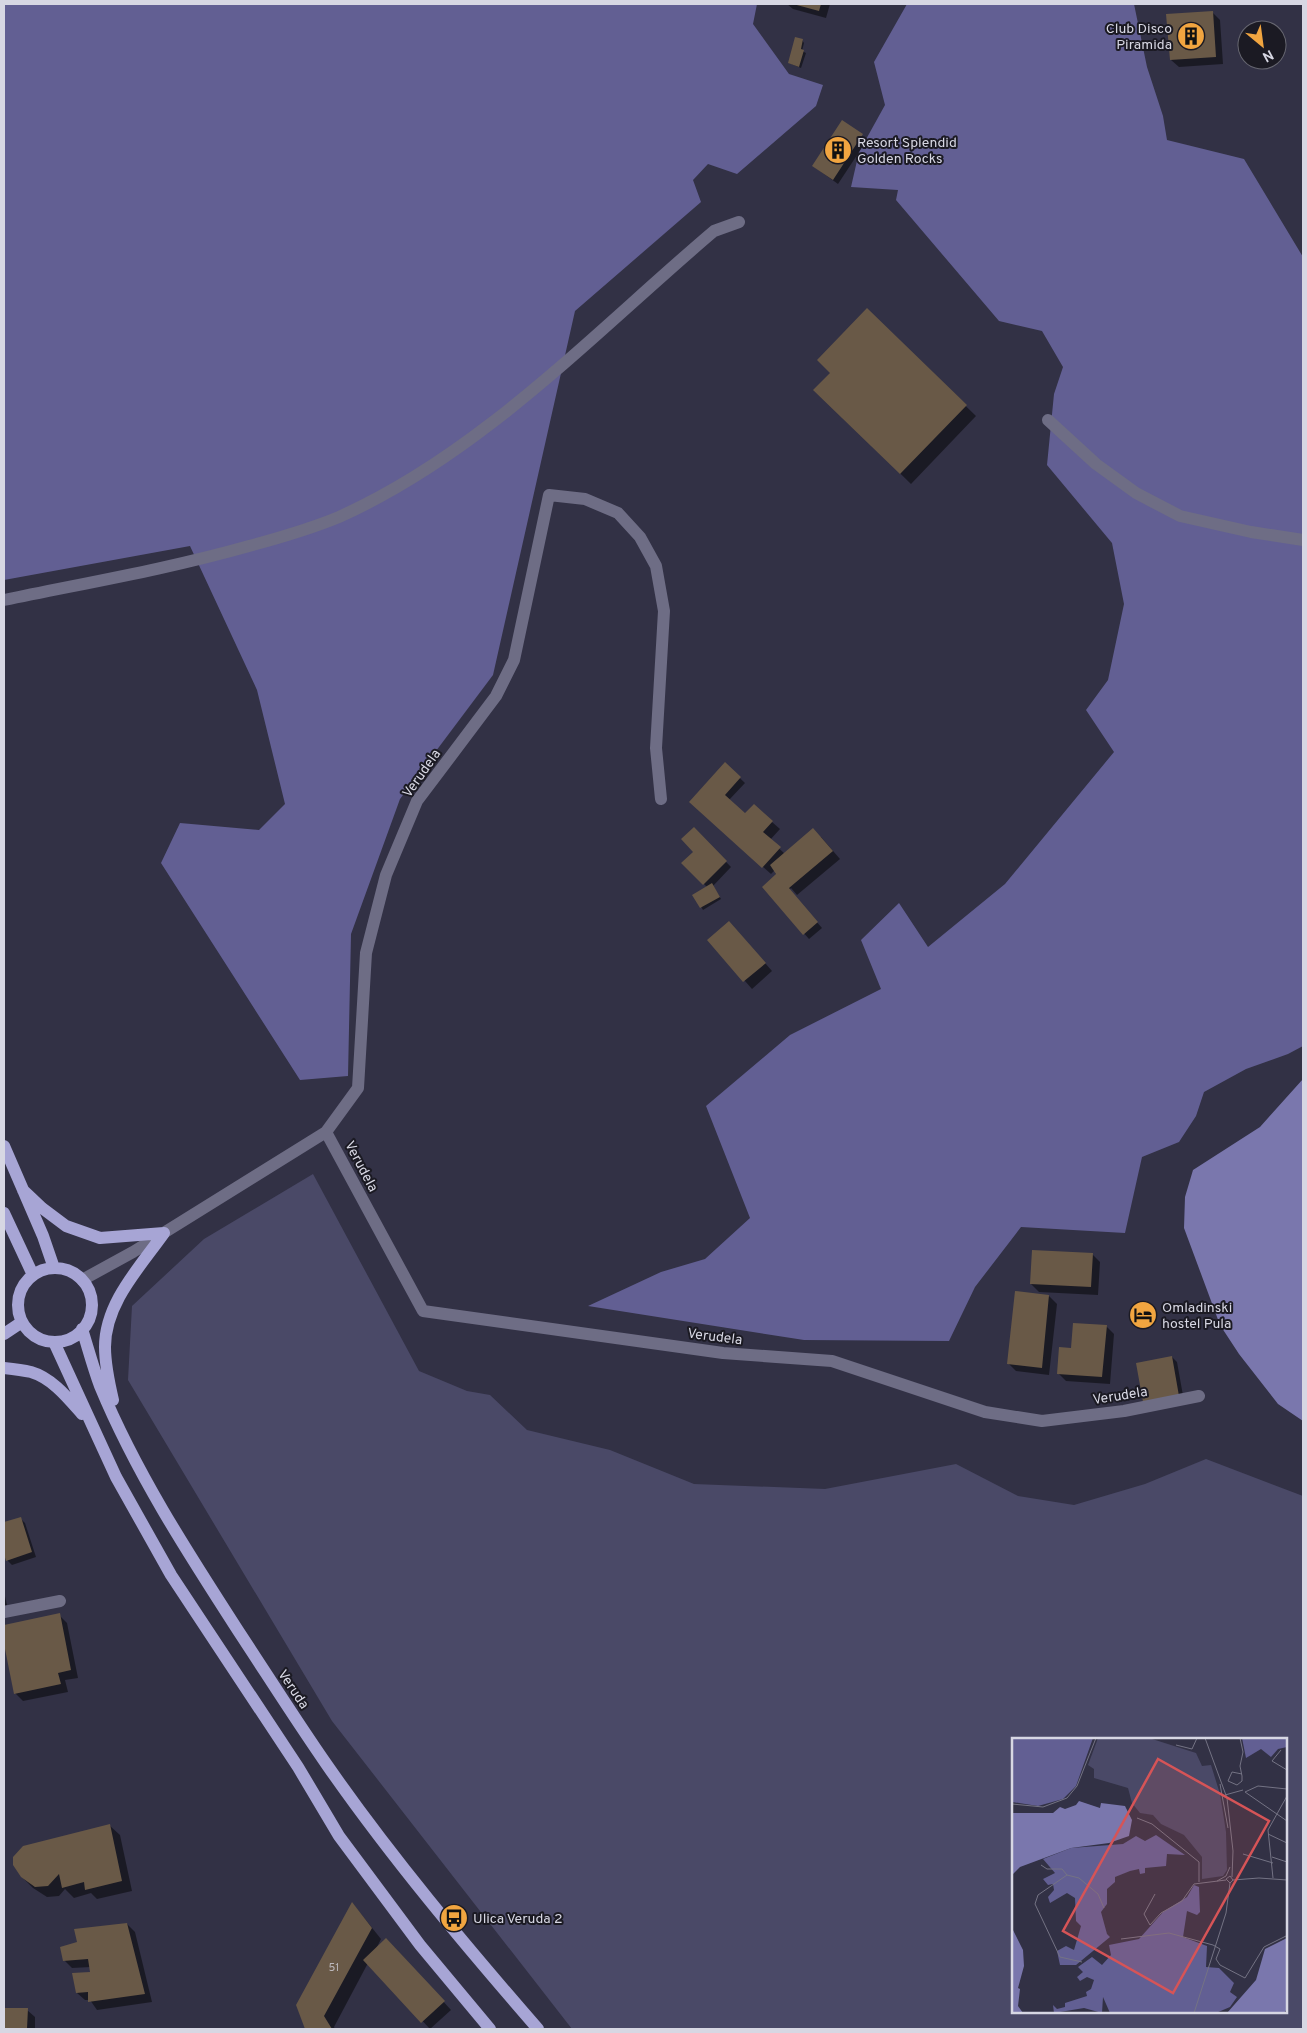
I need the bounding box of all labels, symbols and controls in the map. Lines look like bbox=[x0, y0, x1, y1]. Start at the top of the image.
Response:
north arrow bbox=[1237, 20, 1287, 70]
place label: Club Disco Piramida bbox=[1106, 21, 1172, 54]
building icon: Club Disco Piramida bbox=[1176, 21, 1206, 51]
text: N bbox=[1259, 45, 1276, 65]
building icon: Resort Splendid Golden Rocks bbox=[823, 135, 853, 165]
place label: Resort Splendid Golden Rocks bbox=[857, 135, 957, 168]
street label: Verudela bbox=[399, 746, 445, 801]
street label: Verudela bbox=[340, 1138, 381, 1195]
hotel icon: Omladinski hostel Pula bbox=[1128, 1300, 1158, 1330]
place label: Omladinski hostel Pula bbox=[1162, 1300, 1232, 1333]
street label: Verudela bbox=[686, 1326, 743, 1349]
street label: Verudela bbox=[1092, 1384, 1149, 1409]
street label: Veruda bbox=[273, 1667, 312, 1713]
inset map bbox=[1012, 1738, 1287, 2013]
bus stop icon: Ulica Veruda 2 bbox=[439, 1903, 469, 1933]
place label: Ulica Veruda 2 bbox=[473, 1911, 563, 1928]
house number: 51 bbox=[329, 1961, 339, 1975]

